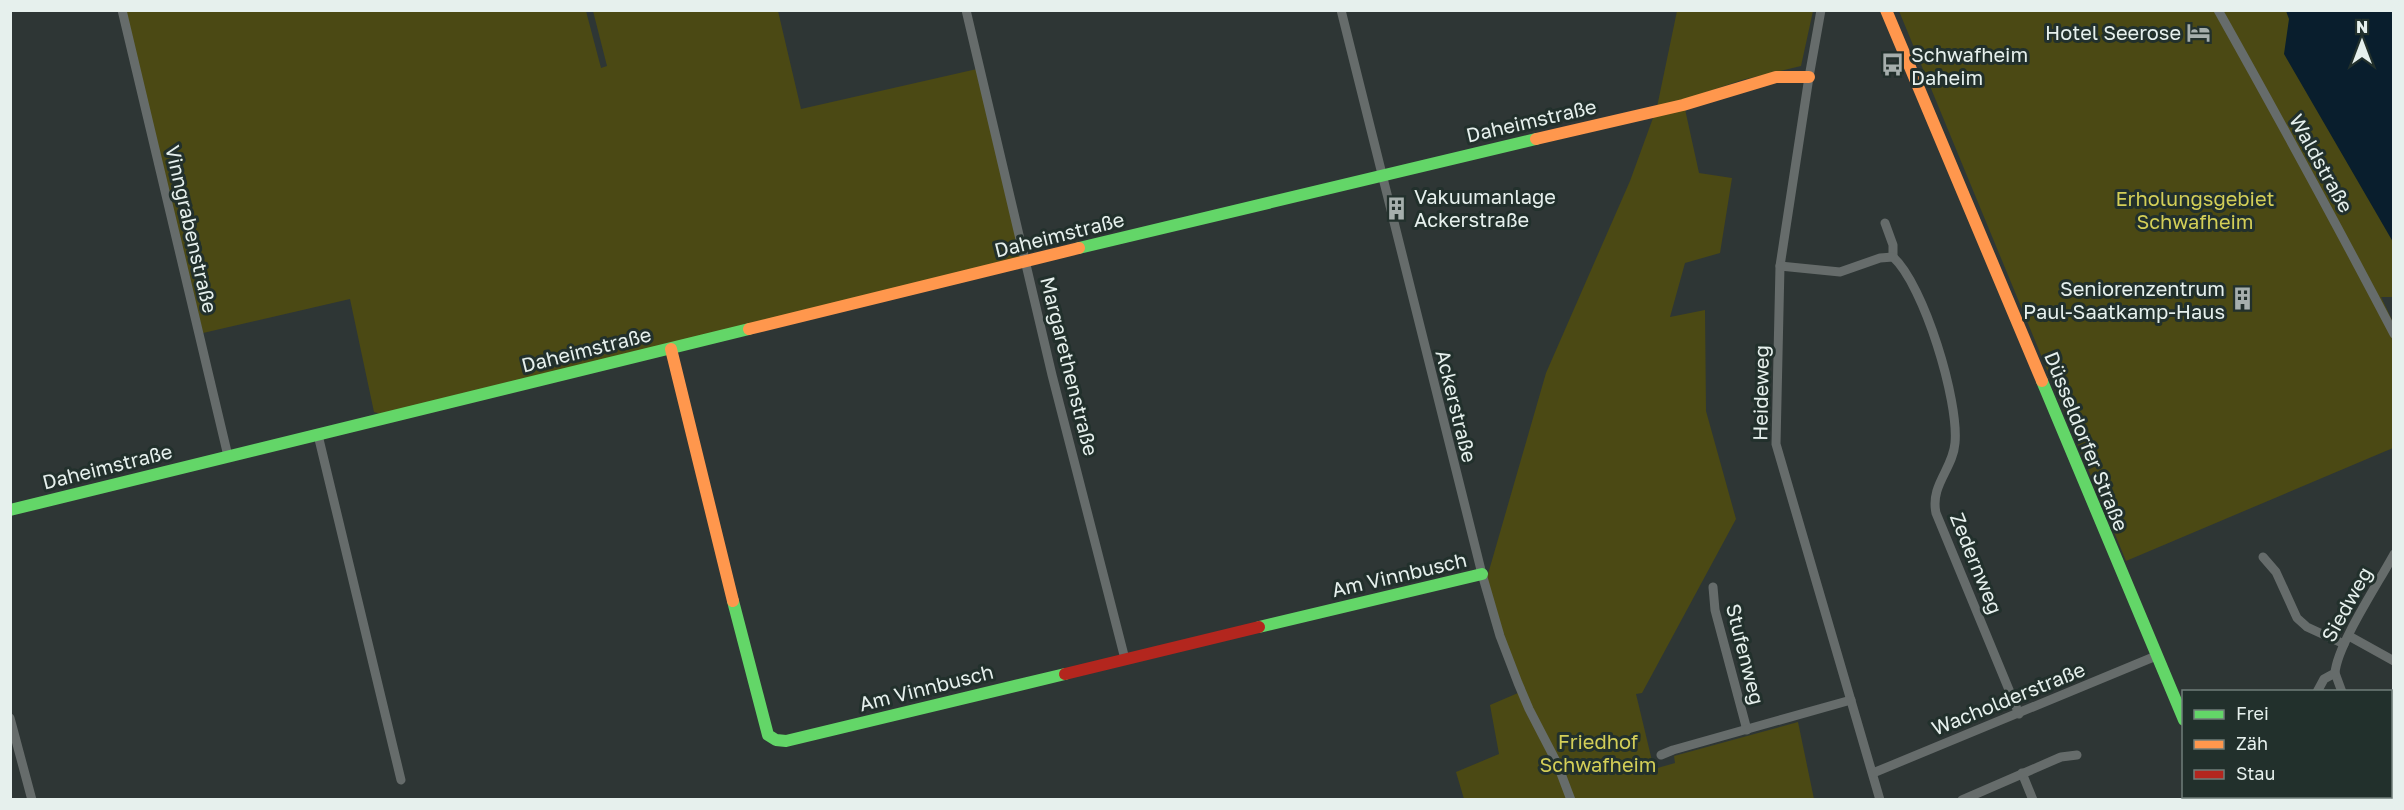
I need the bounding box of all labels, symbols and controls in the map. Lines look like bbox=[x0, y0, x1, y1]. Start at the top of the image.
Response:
north arrow bbox=[2332, 12, 2392, 72]
text: N bbox=[2356, 17, 2368, 37]
hotel icon: Hotel Seerose bbox=[2186, 19, 2212, 45]
place label: Hotel Seerose bbox=[2045, 20, 2181, 44]
place label: Schwafheim Daheim bbox=[1911, 42, 2028, 89]
bus stop icon: Schwafheim Daheim bbox=[1880, 52, 1906, 78]
street label: Daheimstraße bbox=[1464, 93, 1598, 147]
street label: Waldstraße bbox=[2285, 110, 2359, 216]
street label: Vinngrabenstraße bbox=[161, 143, 223, 315]
place label: Vakuumanlage Ackerstraße bbox=[1414, 184, 1556, 231]
park label: Erholungsgebiet Schwafheim bbox=[2115, 186, 2275, 233]
building icon: Vakuumanlage Ackerstraße bbox=[1383, 195, 1409, 221]
street label: Daheimstraße bbox=[992, 206, 1126, 262]
street label: Margarethenstraße bbox=[1036, 274, 1104, 458]
place label: Seniorenzentrum Paul-Saatkamp-Haus bbox=[2023, 276, 2225, 323]
building icon: Seniorenzentrum Paul-Saatkamp-Haus bbox=[2230, 286, 2256, 312]
street label: Daheimstraße bbox=[519, 321, 653, 377]
street label: Heideweg bbox=[1747, 345, 1773, 441]
street label: Ackerstraße bbox=[1431, 347, 1483, 465]
street label: Düsseldorfer Straße bbox=[2040, 348, 2134, 534]
street label: Daheimstraße bbox=[40, 438, 174, 494]
street label: Zedernweg bbox=[1946, 509, 2008, 617]
street label: Am Vinnbusch bbox=[1329, 547, 1469, 601]
street label: Siedweg bbox=[2316, 562, 2376, 646]
street label: Stufenweg bbox=[1722, 601, 1770, 707]
street label: Wacholderstraße bbox=[1928, 656, 2088, 740]
street label: Am Vinnbusch bbox=[856, 659, 996, 715]
legend bbox=[2182, 690, 2392, 798]
text: Frei bbox=[2236, 702, 2269, 724]
park label: Friedhof Schwafheim bbox=[1539, 729, 1657, 776]
text: Zäh bbox=[2236, 732, 2268, 754]
text: Stau bbox=[2236, 762, 2275, 784]

